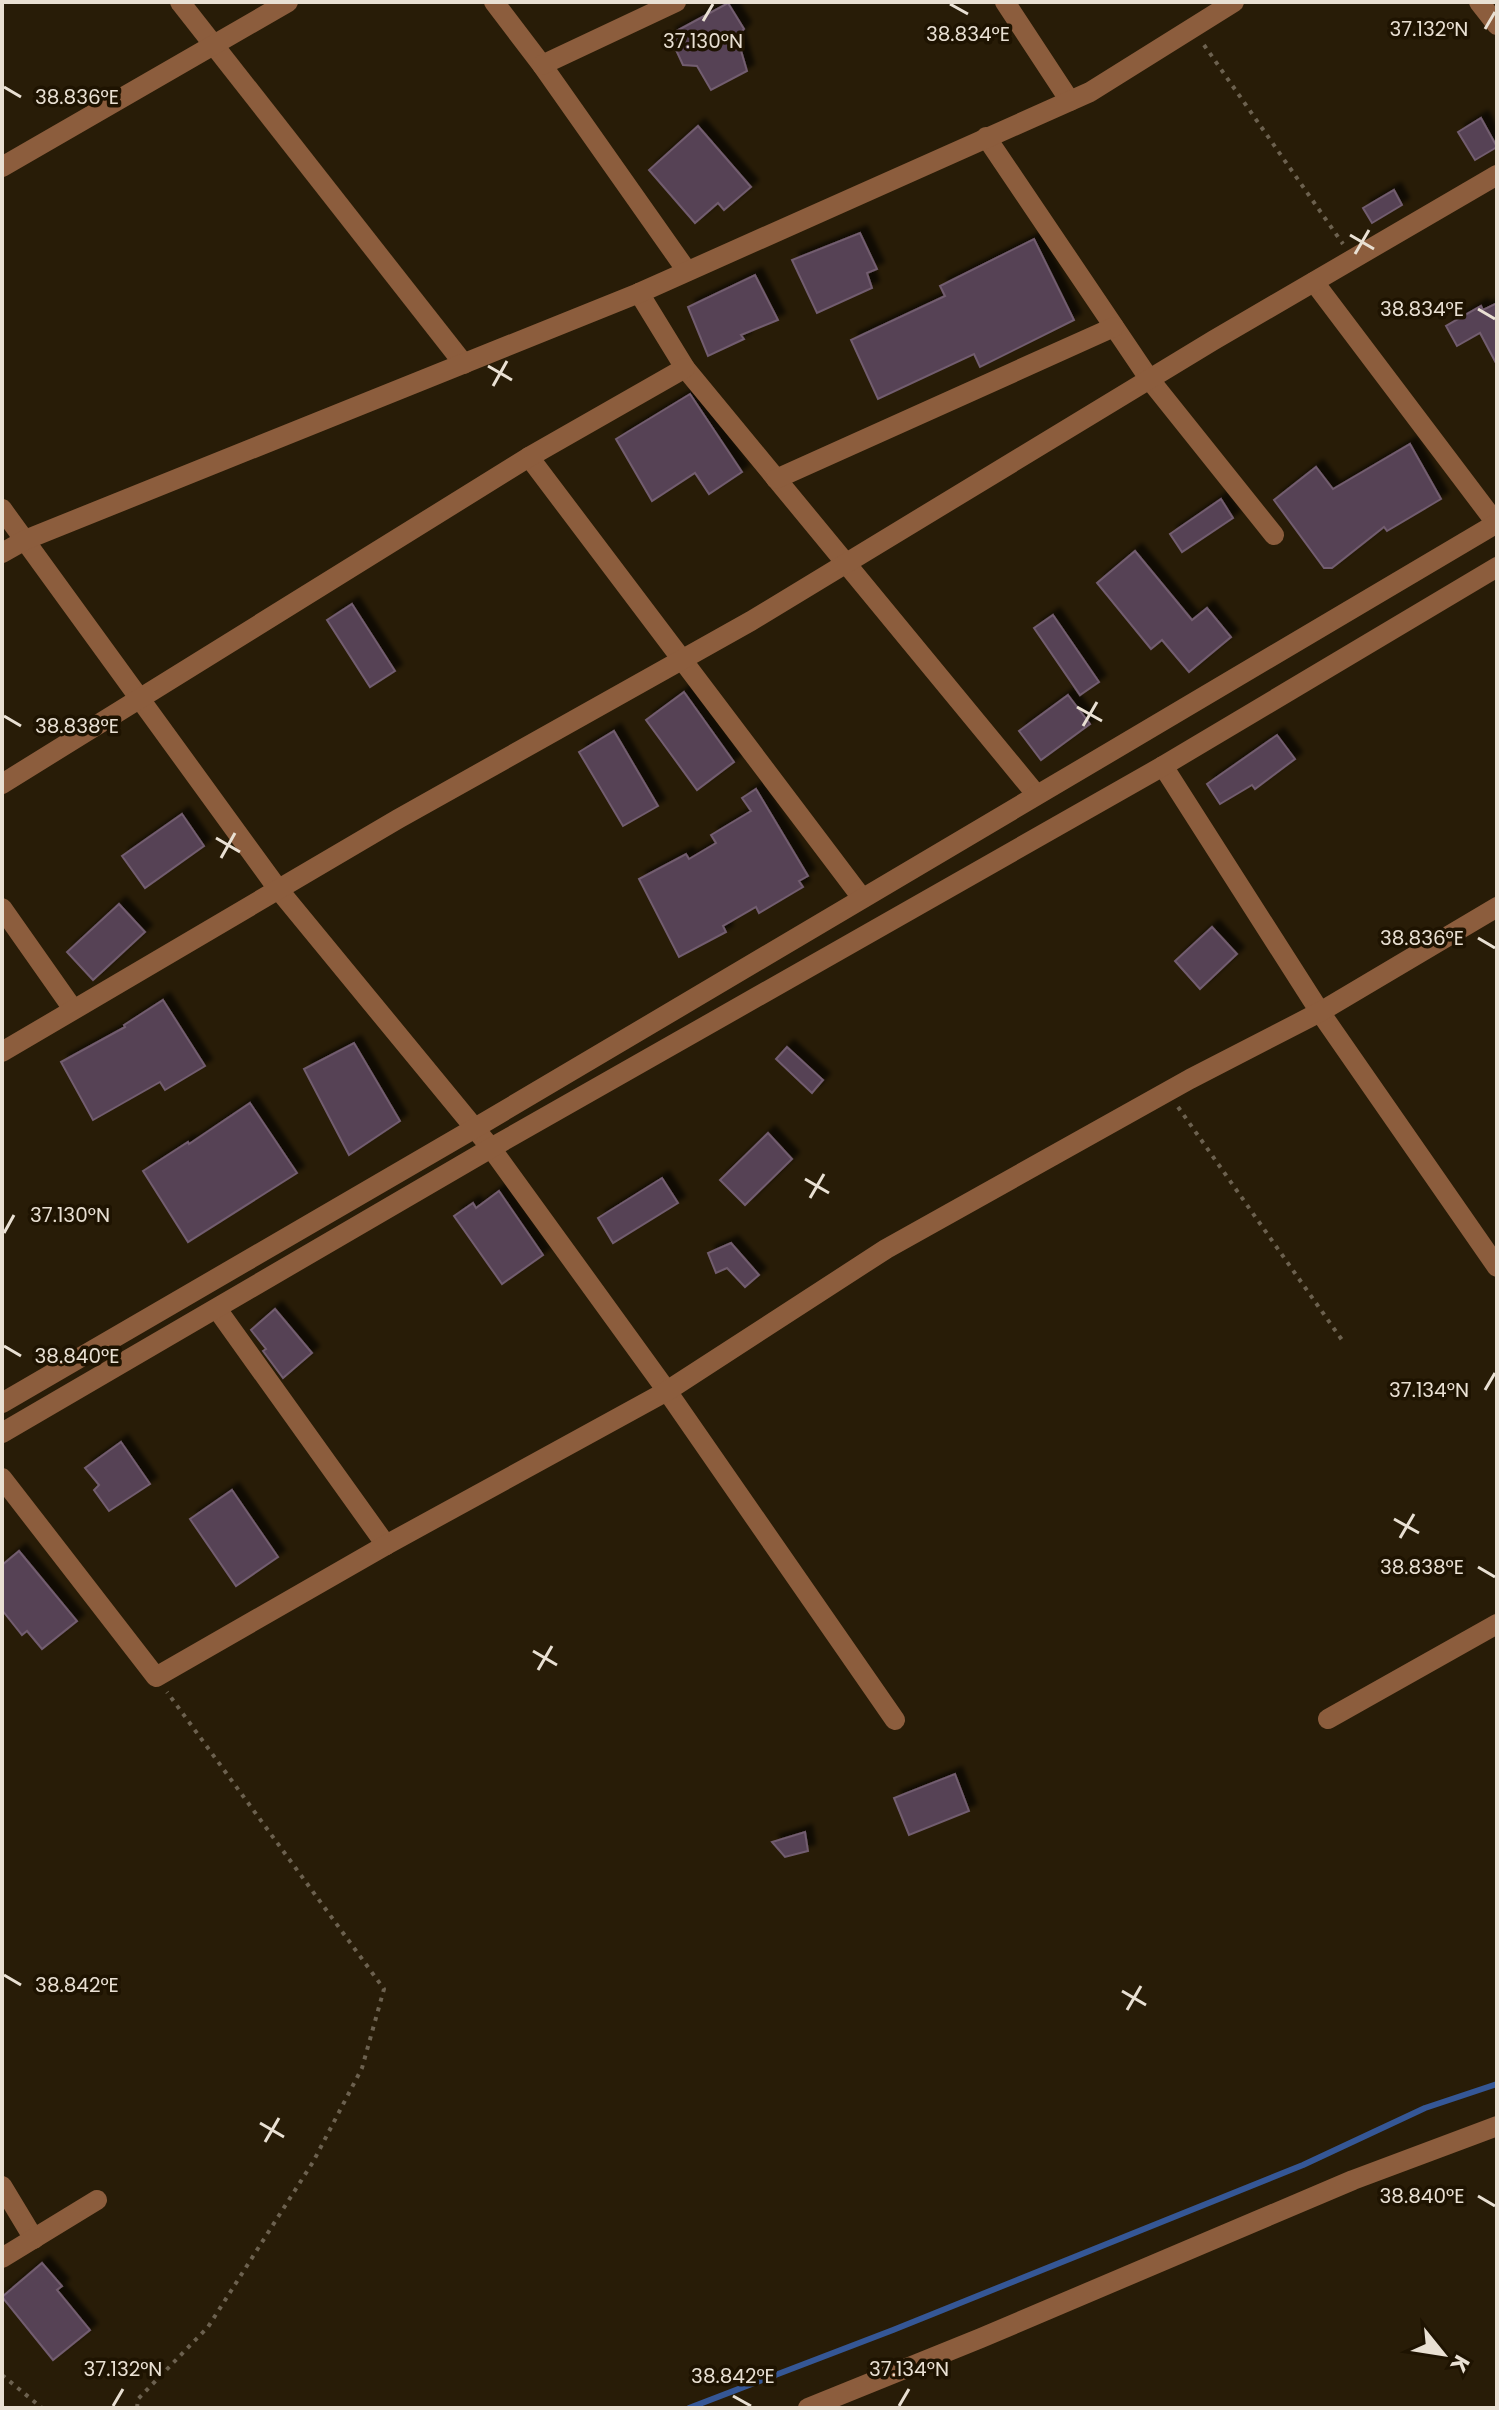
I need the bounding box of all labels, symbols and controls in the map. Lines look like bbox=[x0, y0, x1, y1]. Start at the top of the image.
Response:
text: 37.132°N bbox=[1390, 15, 1468, 43]
text: 38.834°E bbox=[926, 20, 1010, 48]
text: 37.130°N bbox=[663, 27, 743, 55]
text: 38.836°E bbox=[35, 83, 119, 111]
text: 38.834°E bbox=[1380, 295, 1464, 323]
text: 38.838°E bbox=[35, 712, 119, 740]
text: 38.836°E bbox=[1380, 924, 1464, 952]
text: 37.130°N bbox=[30, 1201, 110, 1229]
text: 38.840°E bbox=[35, 1342, 119, 1370]
text: 37.134°N bbox=[1389, 1376, 1469, 1404]
text: 38.838°E bbox=[1380, 1553, 1464, 1581]
text: 38.842°E bbox=[35, 1971, 119, 1999]
text: 38.840°E bbox=[1380, 2182, 1464, 2210]
north arrow bbox=[1403, 2314, 1483, 2394]
text: K bbox=[1443, 2349, 1477, 2378]
text: 37.132°N bbox=[84, 2355, 162, 2383]
text: 37.134°N bbox=[869, 2355, 949, 2383]
text: 38.842°E bbox=[691, 2362, 775, 2390]

